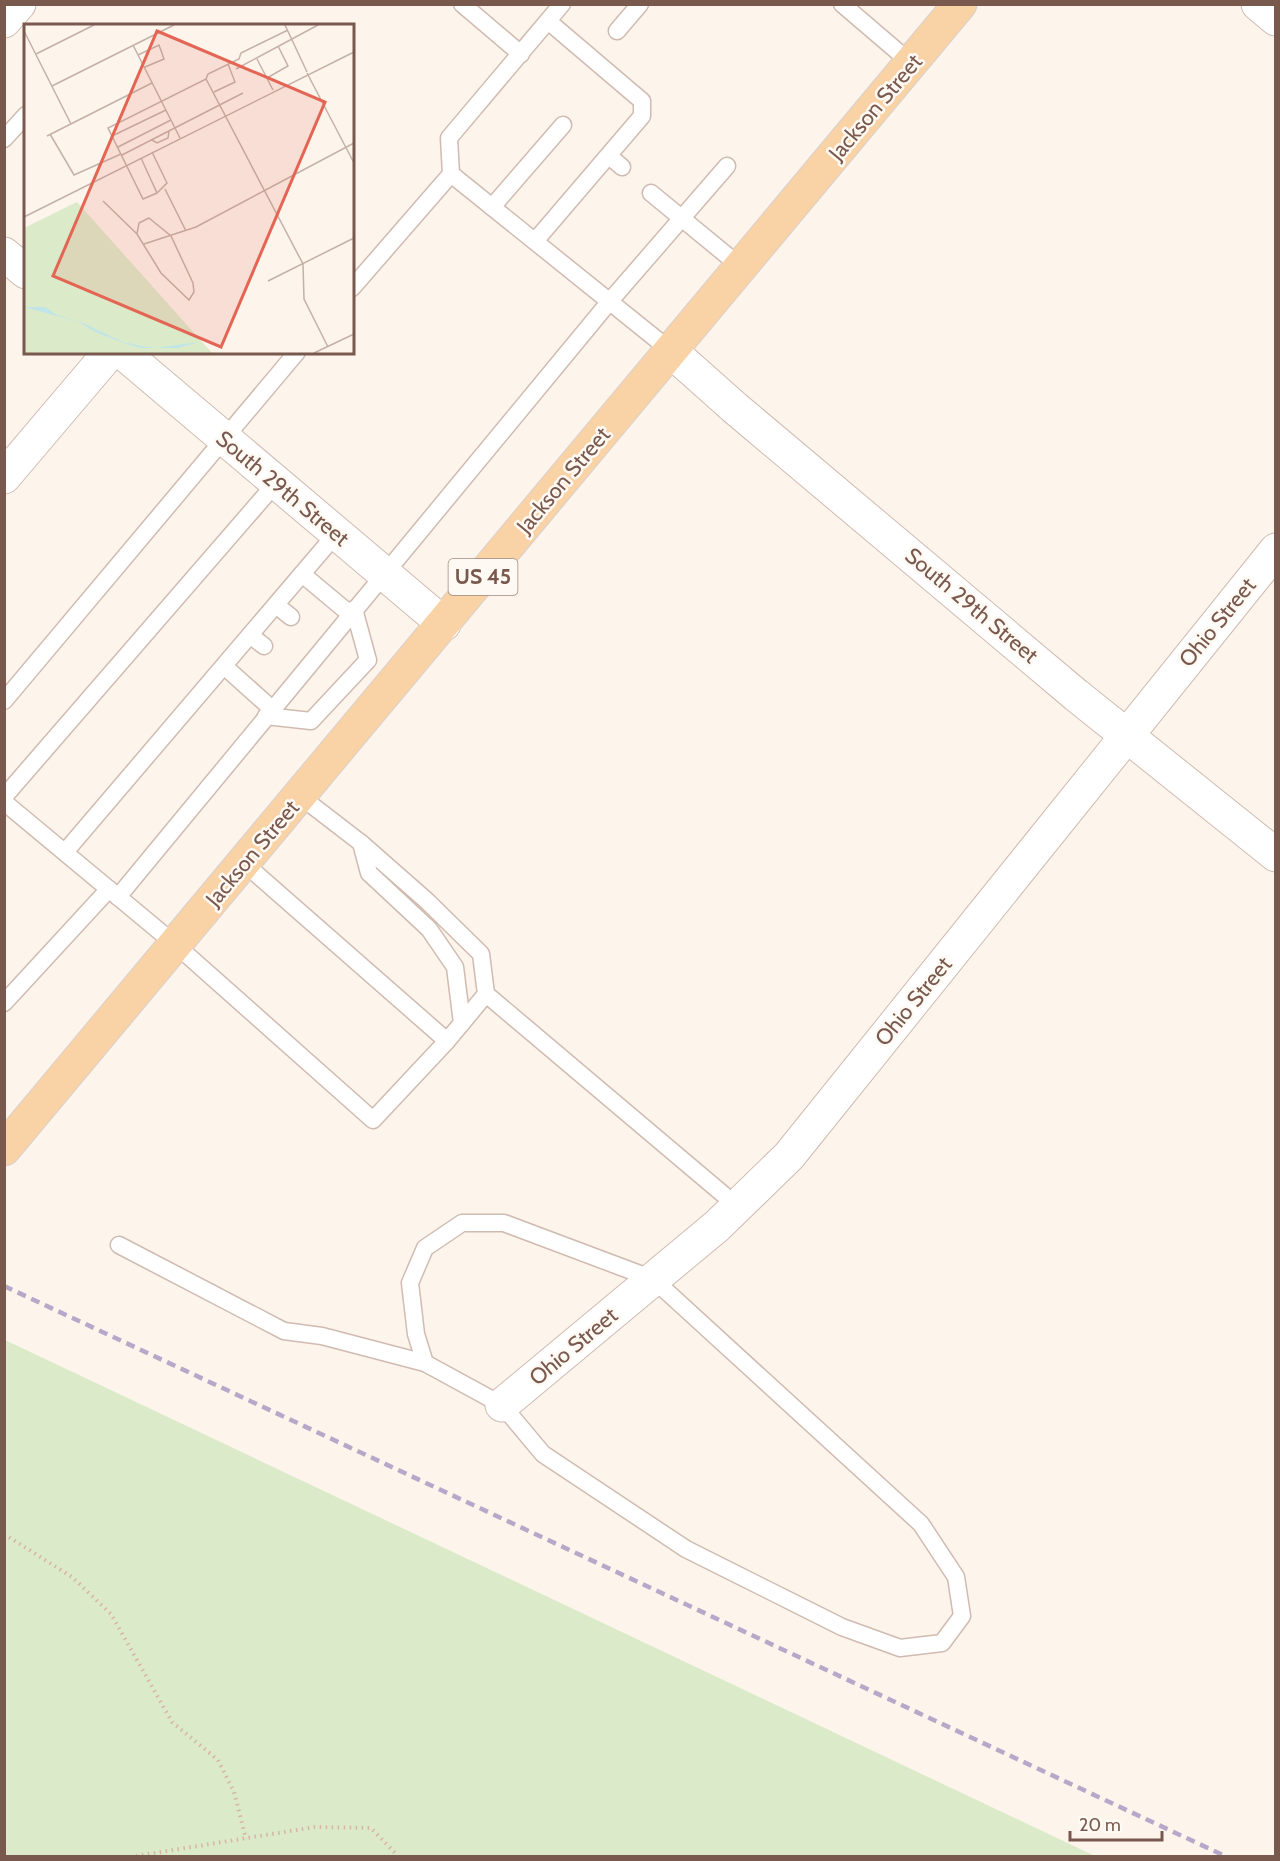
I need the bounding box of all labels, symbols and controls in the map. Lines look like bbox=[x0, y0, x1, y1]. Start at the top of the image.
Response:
inset map bbox=[24, 24, 354, 354]
street label: Jackson Street bbox=[822, 48, 928, 167]
street label: Jackson Street bbox=[510, 421, 616, 540]
street label: South 29th Street bbox=[211, 425, 355, 552]
street label: South 29th Street bbox=[900, 542, 1044, 669]
road number: US 45 bbox=[448, 559, 518, 595]
street label: Ohio Street bbox=[1173, 572, 1262, 672]
street label: Jackson Street bbox=[199, 794, 305, 913]
street label: Ohio Street bbox=[869, 951, 958, 1051]
street label: Ohio Street bbox=[524, 1301, 623, 1391]
scale bar bbox=[1070, 1804, 1162, 1842]
text: 20 m bbox=[1079, 1814, 1121, 1836]

